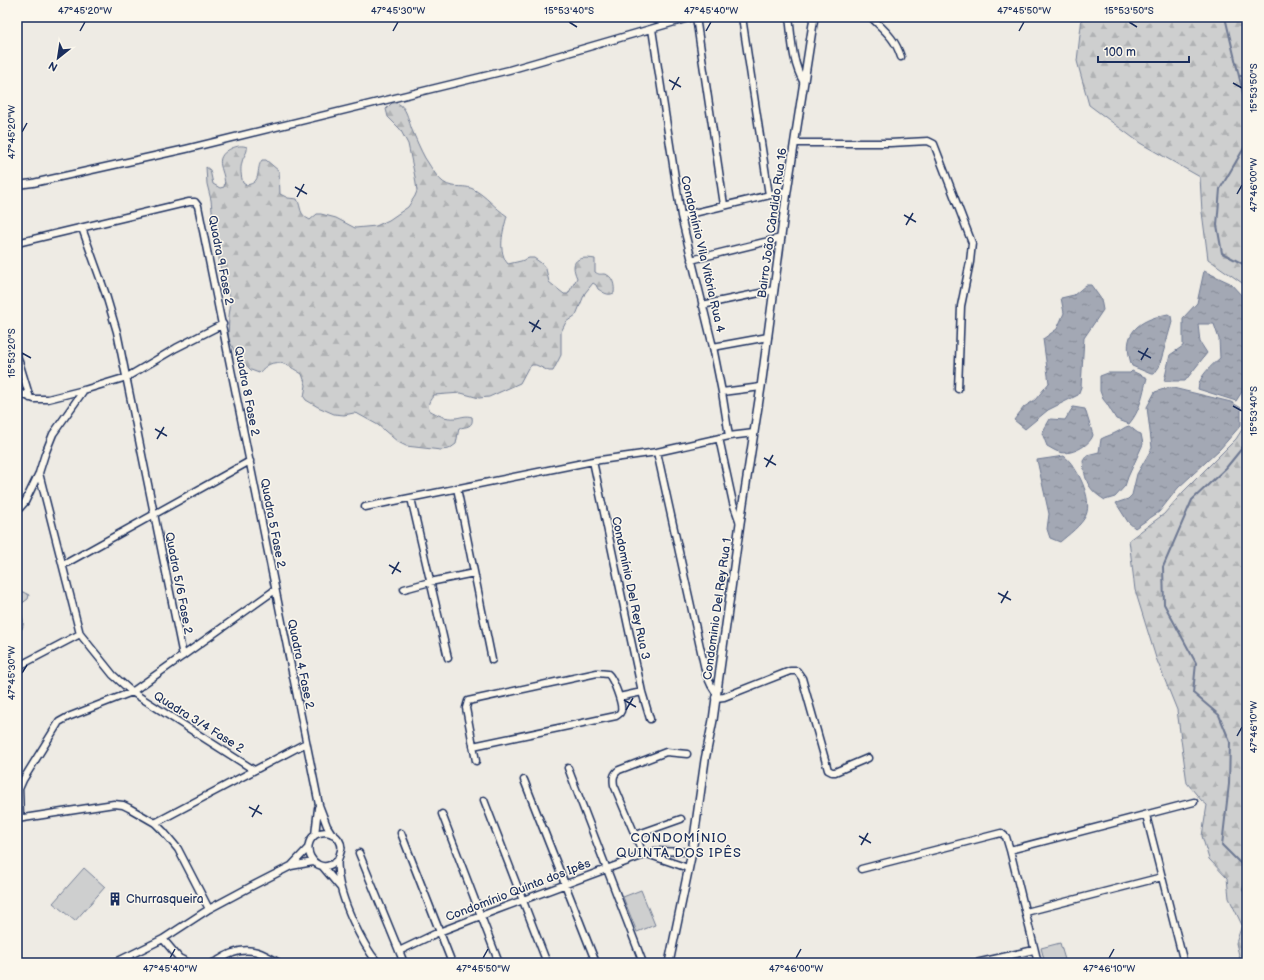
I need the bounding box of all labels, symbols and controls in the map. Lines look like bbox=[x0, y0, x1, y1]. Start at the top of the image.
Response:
text: 47°45'20"W bbox=[58, 5, 112, 17]
text: 47°45'30"W bbox=[371, 5, 425, 17]
text: 15°53'40"S bbox=[544, 5, 594, 17]
text: 47°45'40"W bbox=[684, 5, 738, 17]
text: 47°45'50"W bbox=[997, 5, 1051, 17]
text: 15°53'50"S bbox=[1104, 5, 1154, 17]
north arrow bbox=[38, 38, 78, 78]
scale bar bbox=[1098, 38, 1189, 64]
text: 100 m bbox=[1104, 45, 1136, 60]
text: N bbox=[46, 59, 60, 74]
text: 15°53'50"S bbox=[1248, 63, 1260, 113]
text: 47°45'20"W bbox=[6, 105, 18, 159]
street label: Bairro João Cândido Rua 16 bbox=[755, 147, 790, 299]
text: 47°46'00"W bbox=[1248, 158, 1260, 212]
street label: Condomínio Vila Vitória Rua 4 bbox=[677, 174, 728, 335]
street label: Quadra 9 Fase 2 bbox=[204, 214, 237, 306]
text: 15°53'20"S bbox=[6, 328, 18, 378]
street label: Quadra 8 Fase 2 bbox=[230, 345, 263, 437]
text: 15°53'40"S bbox=[1248, 386, 1260, 436]
street label: Quadra 5 Fase 2 bbox=[256, 477, 289, 569]
street label: Condomínio Del Rey Rua 3 bbox=[608, 515, 653, 661]
street label: Quadra 5/6 Fase 2 bbox=[161, 531, 196, 635]
street label: Condominio Del Rey Rua 1 bbox=[700, 537, 735, 681]
street label: Quadra 4 Fase 2 bbox=[284, 618, 317, 710]
text: 47°45'30"W bbox=[6, 646, 18, 700]
street label: Quadra 3/4 Fase 2 bbox=[151, 688, 247, 756]
text: 47°46'10"W bbox=[1248, 701, 1260, 753]
district label: CONDOMÍNIO QUINTA DOS IPÊS bbox=[616, 829, 742, 861]
street label: Condomínio Quinta dos Ipês bbox=[444, 856, 593, 925]
building icon: Churrasqueira bbox=[107, 891, 123, 907]
place label: Churrasqueira bbox=[126, 892, 204, 907]
text: 47°45'40"W bbox=[143, 963, 197, 975]
text: 47°45'50"W bbox=[456, 963, 510, 975]
text: 47°46'00"W bbox=[769, 963, 823, 975]
text: 47°46'10"W bbox=[1083, 963, 1135, 975]

